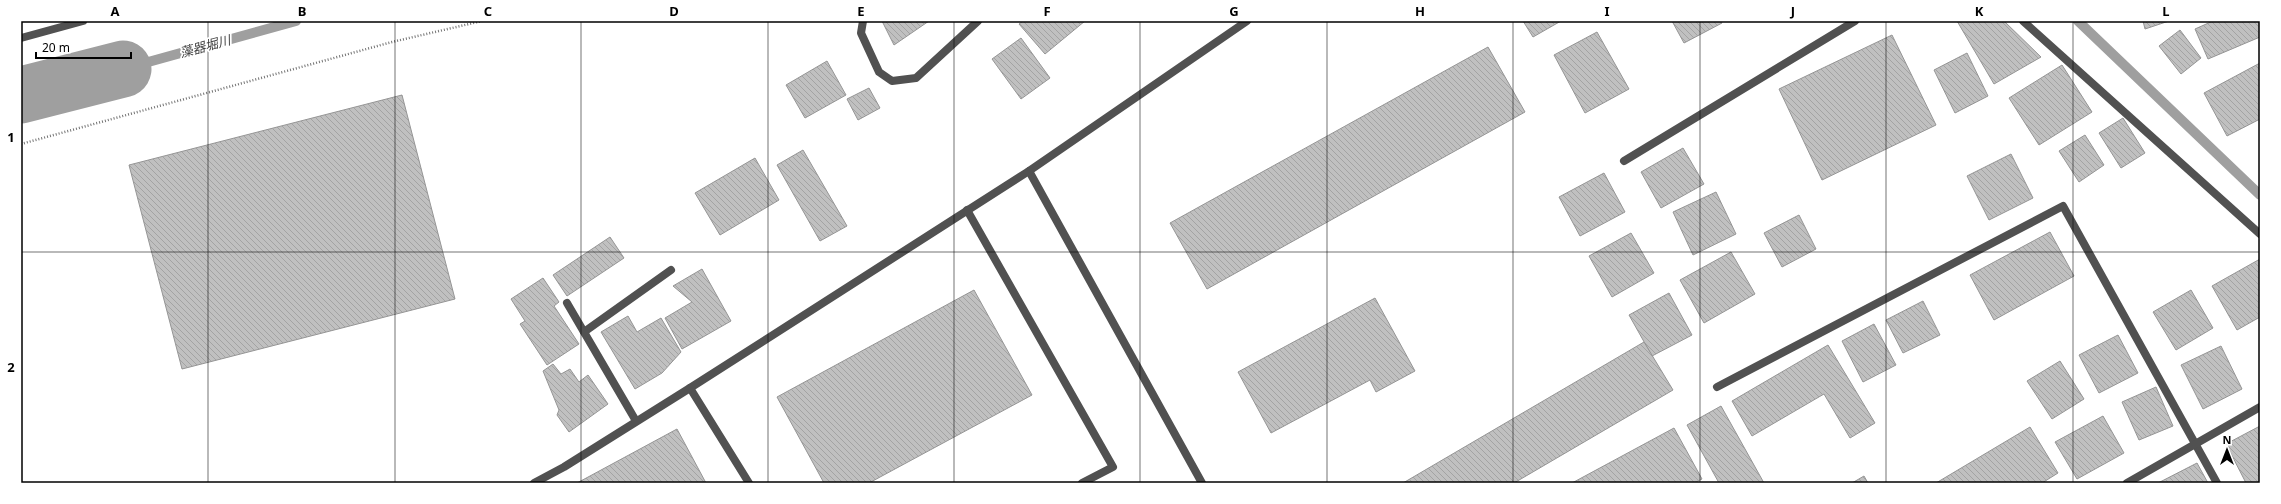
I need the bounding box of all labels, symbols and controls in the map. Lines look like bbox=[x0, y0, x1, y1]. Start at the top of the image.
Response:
text: A bbox=[111, 2, 120, 20]
text: B bbox=[298, 2, 306, 20]
text: C bbox=[484, 2, 492, 20]
text: D bbox=[669, 2, 679, 20]
text: E bbox=[857, 2, 865, 20]
text: F bbox=[1043, 2, 1051, 20]
text: G bbox=[1229, 2, 1239, 20]
text: H bbox=[1415, 2, 1425, 20]
text: I bbox=[1604, 2, 1610, 20]
text: J bbox=[1790, 2, 1795, 20]
text: K bbox=[1975, 2, 1984, 20]
text: L bbox=[2162, 2, 2170, 20]
water label: 藻器堀川 bbox=[178, 30, 234, 61]
scale bar bbox=[36, 34, 131, 60]
text: 20 m bbox=[42, 39, 70, 56]
text: 1 bbox=[7, 128, 15, 146]
text: 2 bbox=[7, 358, 15, 376]
north arrow bbox=[2207, 430, 2247, 470]
text: N bbox=[2223, 432, 2231, 447]

